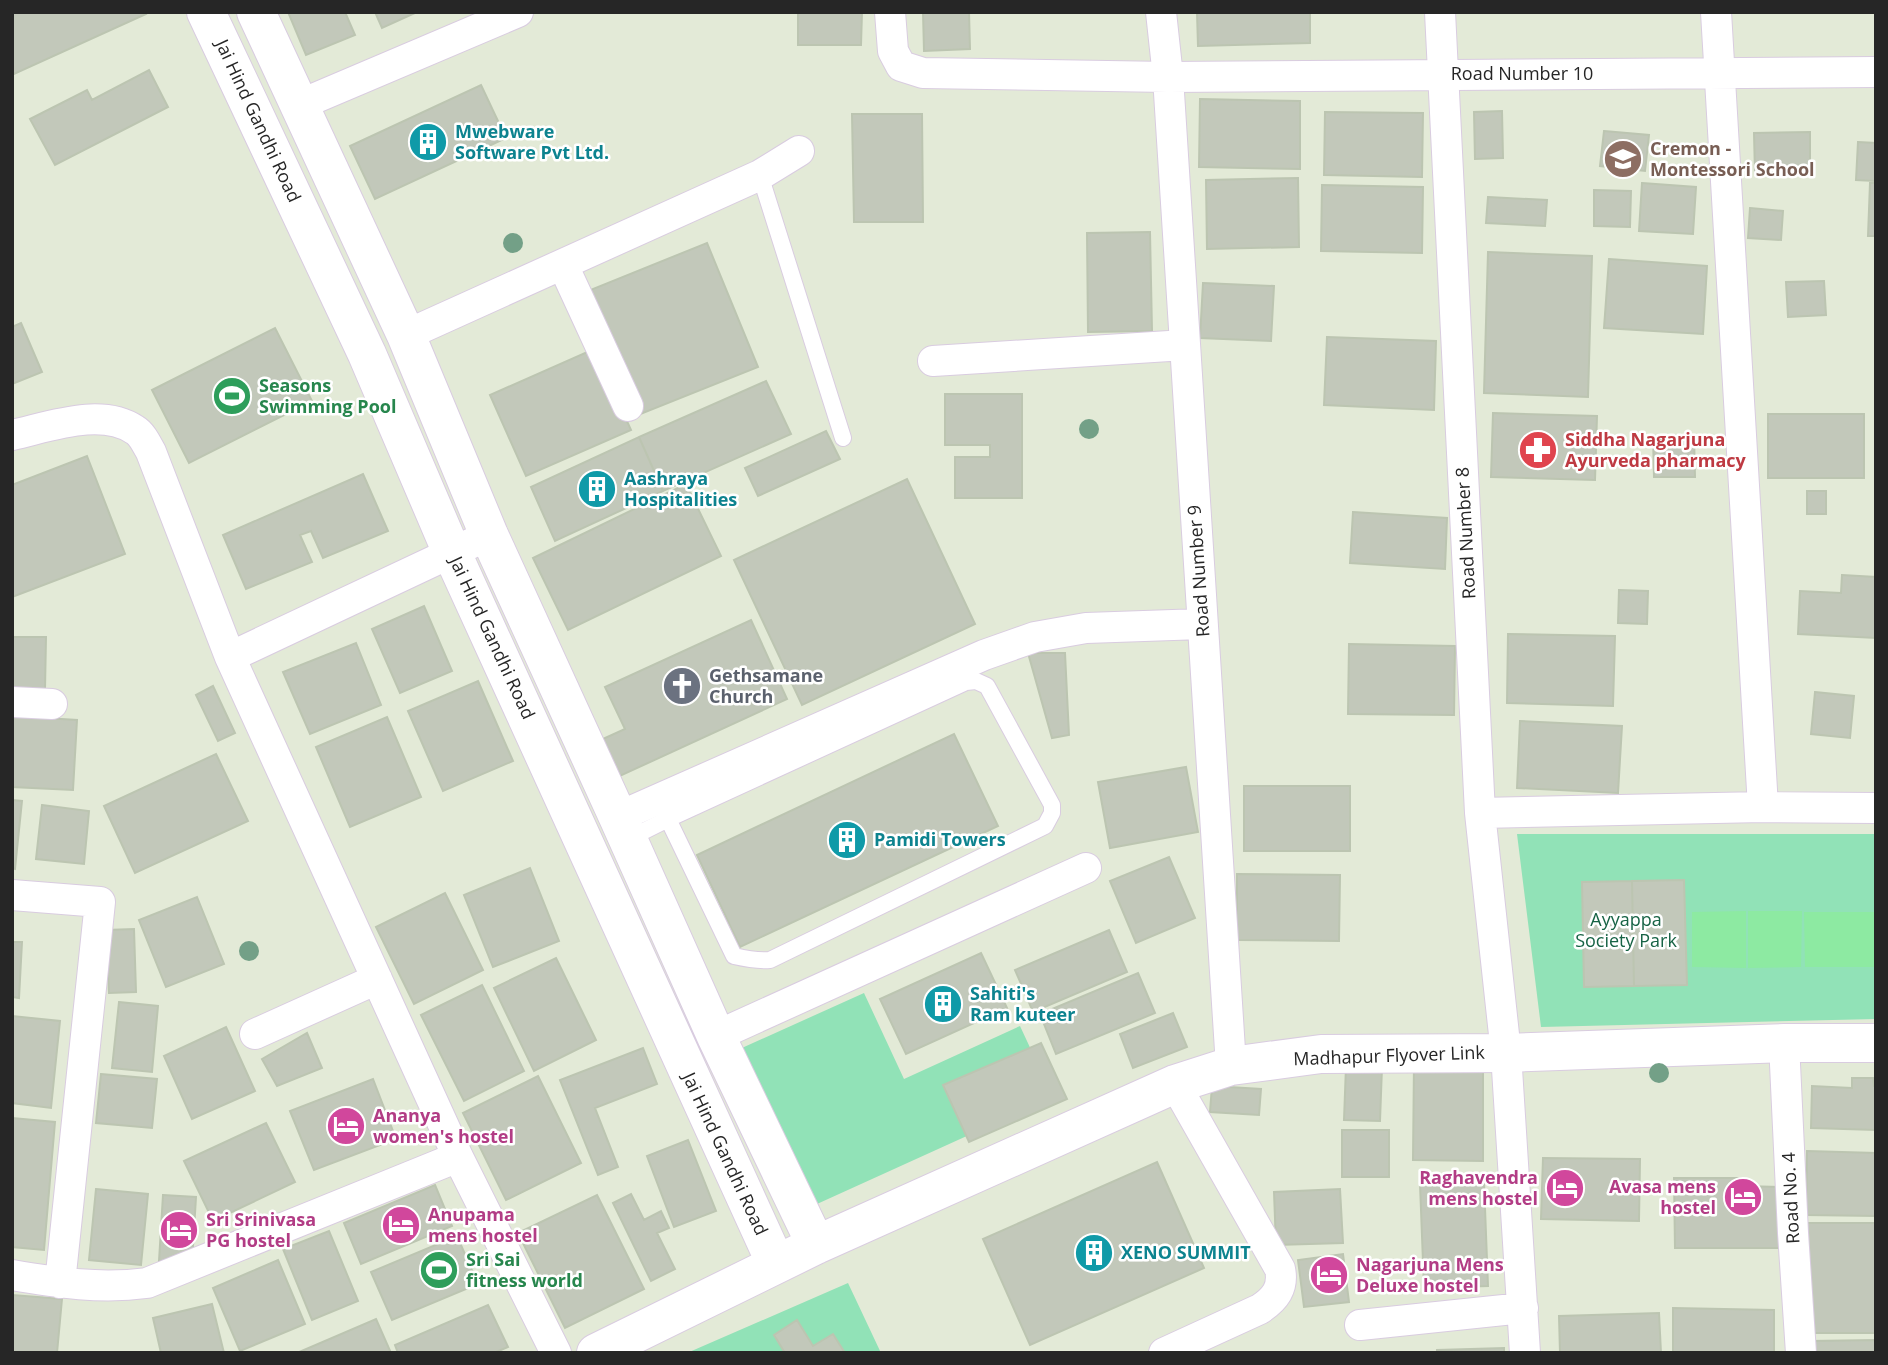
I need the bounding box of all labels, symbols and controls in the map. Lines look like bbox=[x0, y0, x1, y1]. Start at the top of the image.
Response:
street label: Jai Hind Gandhi Road bbox=[210, 34, 307, 206]
street label: Road Number 10 bbox=[1451, 61, 1593, 85]
place label: Mwebware Software Pvt Ltd. bbox=[455, 119, 609, 164]
building icon: Mwebware Software Pvt Ltd. bbox=[407, 121, 449, 163]
place label: Cremon - Montessori School bbox=[1650, 136, 1815, 181]
school or university icon: Cremon - Montessori School bbox=[1602, 138, 1644, 180]
place label: Seasons Swimming Pool bbox=[259, 373, 396, 418]
sports icon: Seasons Swimming Pool bbox=[211, 375, 253, 417]
place label: Siddha Nagarjuna Ayurveda pharmacy bbox=[1565, 427, 1747, 472]
pharmacy icon: Siddha Nagarjuna Ayurveda pharmacy bbox=[1517, 429, 1559, 471]
place label: Aashraya Hospitalities bbox=[624, 466, 737, 511]
street label: Road Number 8 bbox=[1450, 466, 1480, 600]
building icon: Aashraya Hospitalities bbox=[576, 468, 618, 510]
street label: Road Number 9 bbox=[1181, 504, 1215, 638]
street label: Jai Hind Gandhi Road bbox=[444, 551, 541, 723]
place label: Gethsamane Church bbox=[709, 663, 823, 708]
church icon: Gethsamane Church bbox=[661, 665, 703, 707]
building icon: Pamidi Towers bbox=[826, 819, 868, 861]
place label: Pamidi Towers bbox=[874, 827, 1006, 851]
park label: Ayyappa Society Park bbox=[1575, 907, 1677, 952]
place label: Sahiti's Ram kuteer bbox=[970, 981, 1075, 1026]
building icon: Sahiti's Ram kuteer bbox=[922, 983, 964, 1025]
street label: Madhapur Flyover Link bbox=[1293, 1040, 1486, 1070]
street label: Jai Hind Gandhi Road bbox=[677, 1067, 774, 1239]
place label: Ananya women's hostel bbox=[373, 1103, 514, 1148]
hotel icon: Ananya women's hostel bbox=[325, 1105, 367, 1147]
street label: Road No. 4 bbox=[1776, 1152, 1804, 1244]
place label: Raghavendra mens hostel bbox=[1419, 1165, 1538, 1210]
hotel icon: Raghavendra mens hostel bbox=[1544, 1167, 1586, 1209]
place label: Avasa mens hostel bbox=[1609, 1174, 1716, 1219]
hotel icon: Avasa mens hostel bbox=[1722, 1176, 1764, 1218]
place label: Anupama mens hostel bbox=[428, 1202, 538, 1247]
hotel icon: Anupama mens hostel bbox=[380, 1204, 422, 1246]
place label: Sri Srinivasa PG hostel bbox=[206, 1207, 316, 1252]
hotel icon: Sri Srinivasa PG hostel bbox=[158, 1209, 200, 1251]
building icon: XENO SUMMIT bbox=[1073, 1232, 1115, 1274]
place label: XENO SUMMIT bbox=[1121, 1240, 1251, 1264]
place label: Sri Sai fitness world bbox=[466, 1247, 583, 1292]
sports icon: Sri Sai fitness world bbox=[418, 1249, 460, 1291]
place label: Nagarjuna Mens Deluxe hostel bbox=[1356, 1252, 1504, 1297]
hotel icon: Nagarjuna Mens Deluxe hostel bbox=[1308, 1254, 1350, 1296]

